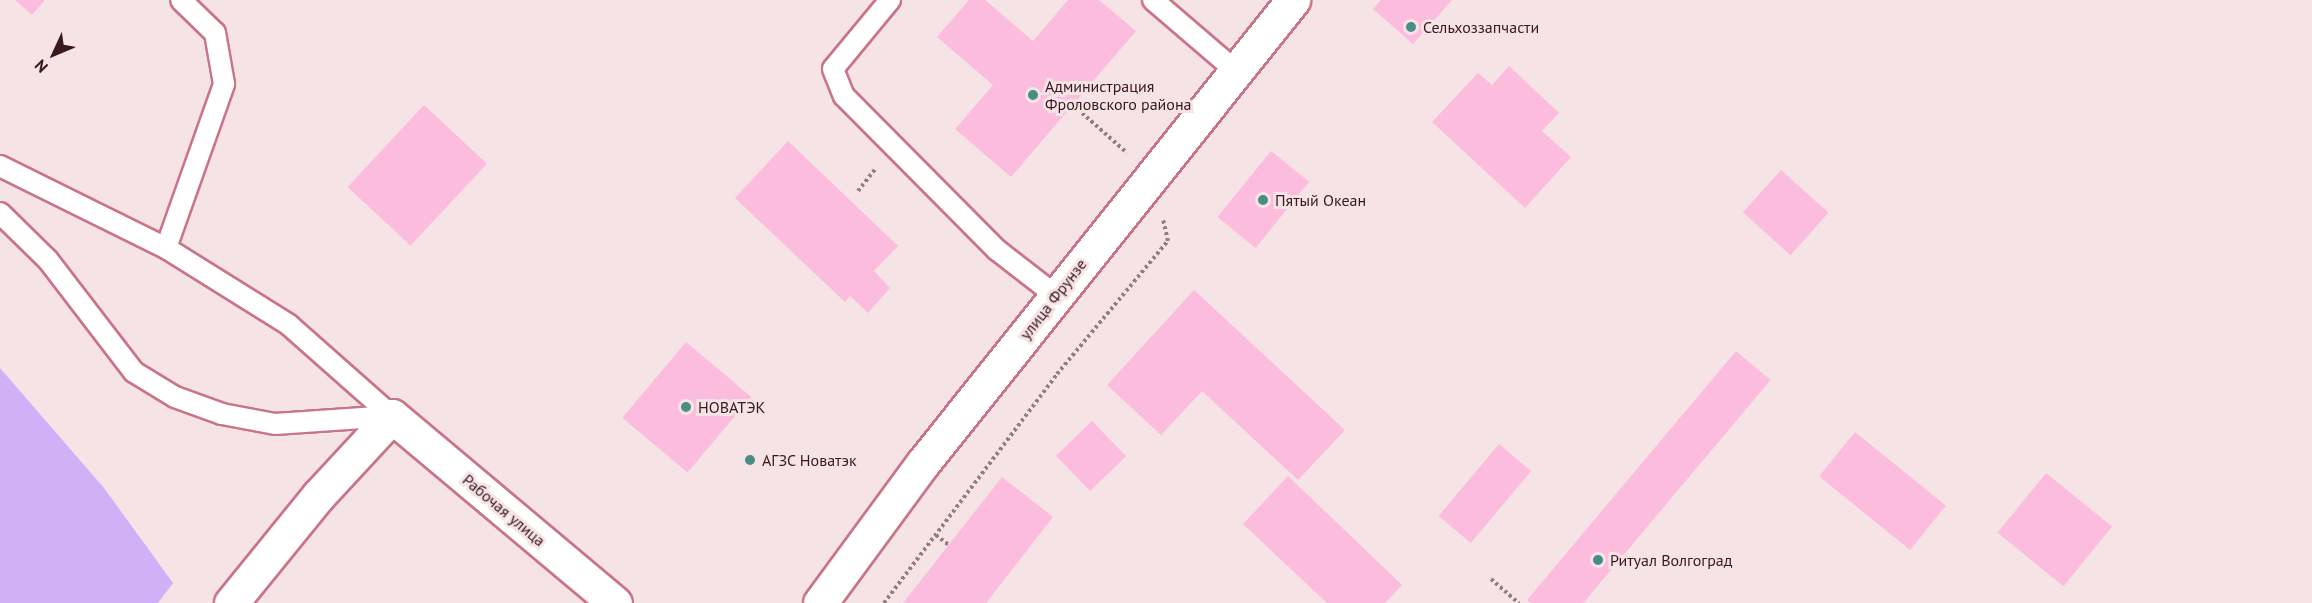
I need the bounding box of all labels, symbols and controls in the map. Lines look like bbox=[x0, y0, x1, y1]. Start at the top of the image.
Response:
place label: Сельхоззапчасти bbox=[1423, 17, 1539, 37]
marker: Сельхоззапчасти bbox=[1404, 20, 1418, 34]
north arrow bbox=[24, 24, 84, 84]
text: N bbox=[30, 56, 52, 77]
place label: Администрация Фроловского района bbox=[1045, 76, 1191, 114]
marker: Администрация Фроловского района bbox=[1026, 88, 1040, 102]
place label: Пятый Океан bbox=[1275, 190, 1366, 210]
marker: Пятый Океан bbox=[1256, 193, 1270, 207]
street label: улица Фрунзе bbox=[1016, 255, 1090, 343]
place label: НОВАТЭК bbox=[698, 397, 765, 417]
marker: НОВАТЭК bbox=[679, 400, 693, 414]
place label: АГЗС Новатэк bbox=[762, 450, 857, 470]
marker: АГЗС Новатэк bbox=[743, 453, 757, 467]
street label: Рабочая улица bbox=[459, 470, 549, 550]
place label: Ритуал Волгоград bbox=[1610, 550, 1732, 570]
marker: Ритуал Волгоград bbox=[1591, 553, 1605, 567]

